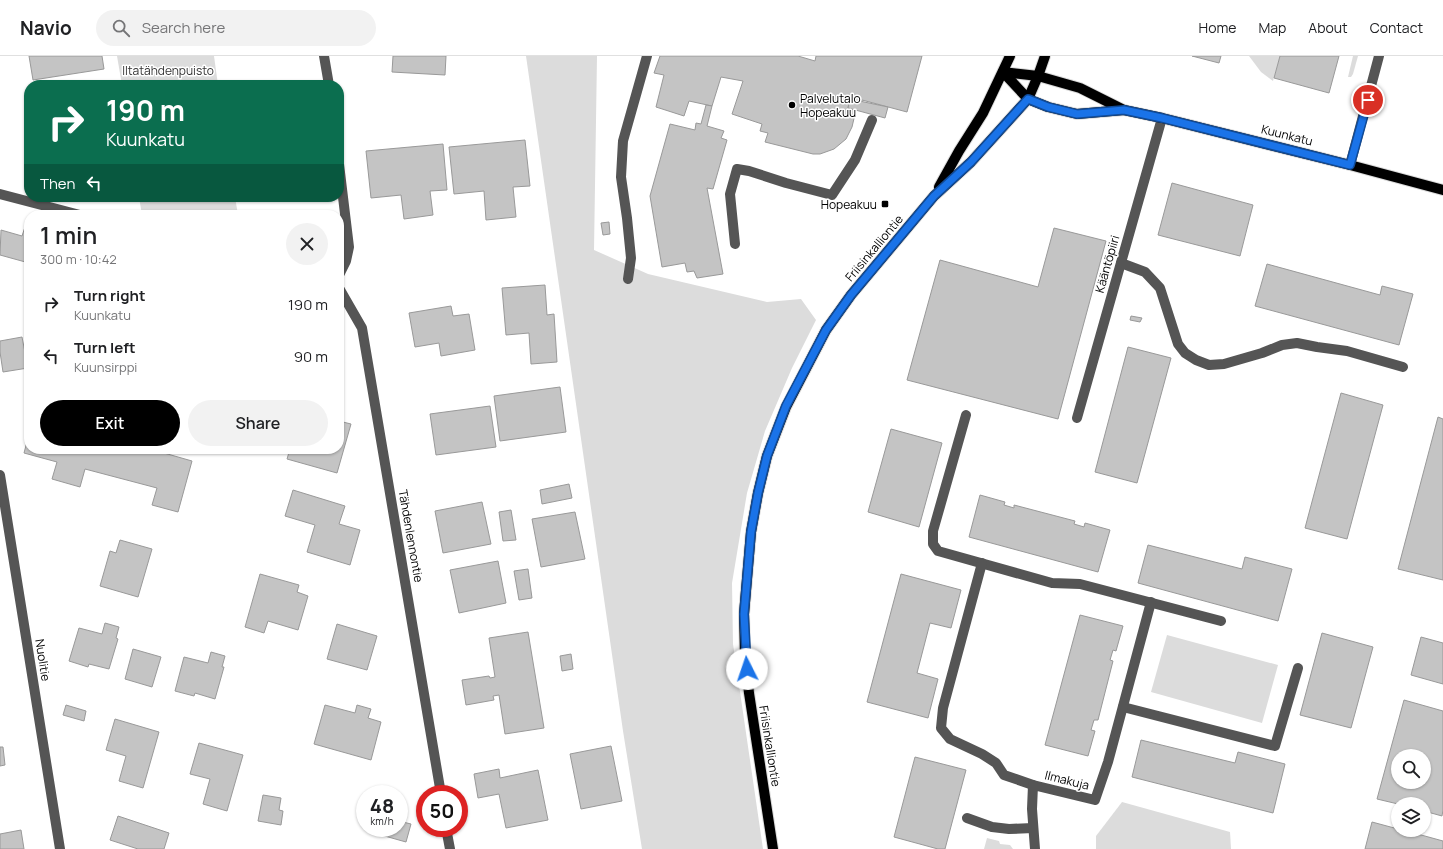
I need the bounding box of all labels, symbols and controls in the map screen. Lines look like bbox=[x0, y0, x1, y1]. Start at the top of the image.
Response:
search box bbox=[96, 10, 376, 46]
text: Navio bbox=[20, 15, 72, 41]
icon: search bbox=[110, 17, 132, 39]
text: Search here bbox=[142, 17, 225, 38]
text: Home bbox=[1199, 18, 1236, 37]
text: Map bbox=[1258, 18, 1286, 37]
text: About bbox=[1308, 18, 1348, 37]
text: Contact bbox=[1370, 18, 1423, 37]
park label: Iltatähdenpuisto bbox=[122, 62, 214, 79]
pin bbox=[1351, 83, 1385, 117]
icon: arrive bbox=[1357, 89, 1379, 111]
place label: Palvelutalo Hopeakuu bbox=[800, 90, 861, 121]
text: 190 m bbox=[106, 91, 185, 129]
icon: right bbox=[40, 96, 92, 148]
marker: Palvelutalo Hopeakuu bbox=[787, 100, 797, 110]
street label: Kuunkatu bbox=[1259, 120, 1315, 150]
text: Kuunkatu bbox=[106, 127, 185, 151]
icon: left bbox=[83, 172, 105, 194]
text: Then bbox=[40, 173, 75, 194]
place label: Hopeakuu bbox=[821, 196, 877, 213]
marker: Hopeakuu bbox=[880, 199, 890, 209]
street label: Friisinkalliontie bbox=[841, 211, 907, 285]
text: 1 min bbox=[40, 218, 97, 251]
button: close bbox=[286, 223, 328, 265]
street label: Kääntöpiiri bbox=[1091, 233, 1123, 295]
text: 300 m · 10:42 bbox=[40, 250, 117, 268]
text: Turn right bbox=[74, 285, 145, 306]
icon: right bbox=[40, 293, 62, 315]
text: 190 m bbox=[288, 294, 328, 315]
text: Kuunkatu bbox=[74, 306, 131, 324]
text: Turn left bbox=[74, 337, 136, 358]
icon: left bbox=[40, 345, 62, 367]
text: 90 m bbox=[294, 346, 328, 367]
text: Kuunsirppi bbox=[74, 358, 137, 376]
button: Exit bbox=[40, 400, 180, 446]
button: Share bbox=[188, 400, 328, 446]
street label: Tähdenlennontie bbox=[394, 488, 428, 584]
street label: Nuolitie bbox=[31, 638, 55, 682]
position arrow bbox=[726, 648, 768, 690]
street label: Friisinkalliontie bbox=[755, 704, 785, 788]
map controls bbox=[1391, 749, 1431, 837]
button: search bbox=[1391, 749, 1431, 789]
street label: Ilmakuja bbox=[1043, 766, 1091, 794]
speed limit sign: 50 bbox=[416, 785, 468, 837]
text: 48 bbox=[370, 792, 394, 819]
button: layers bbox=[1391, 797, 1431, 837]
text: km/h bbox=[370, 814, 394, 828]

